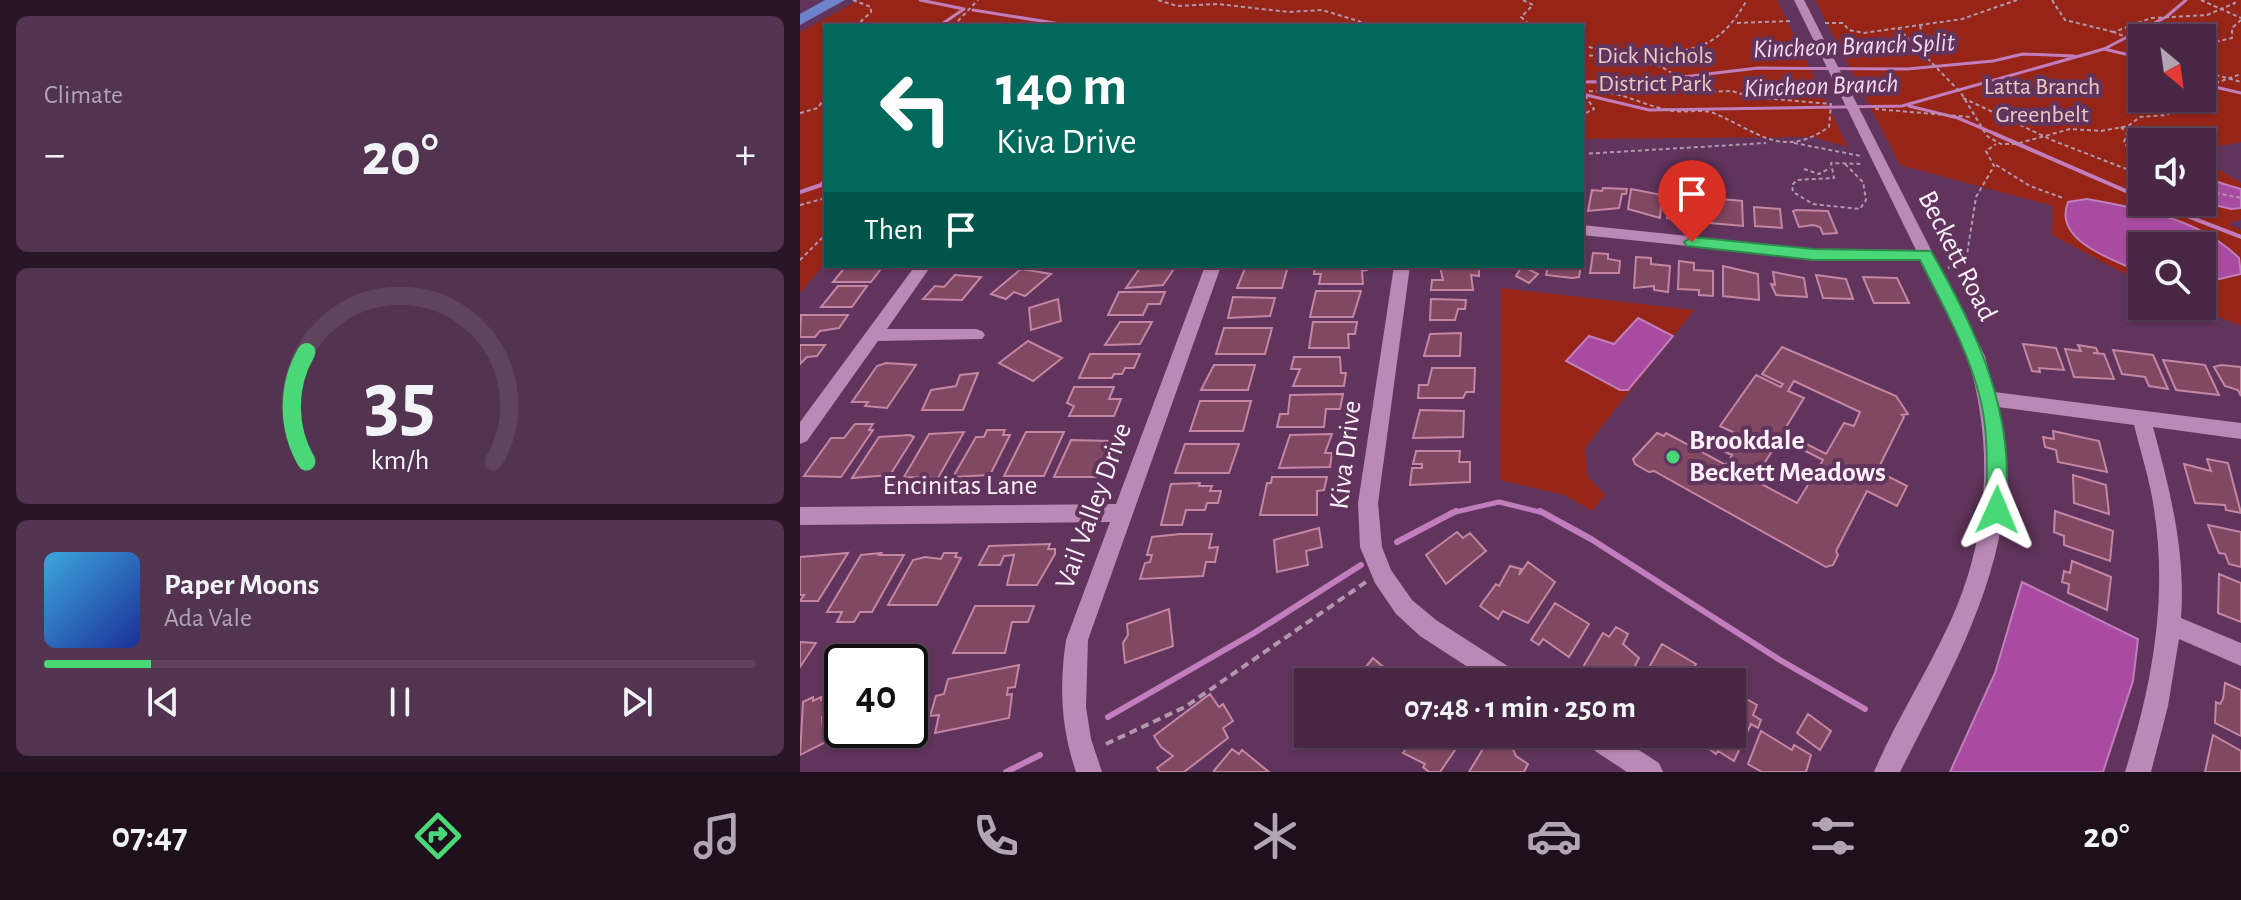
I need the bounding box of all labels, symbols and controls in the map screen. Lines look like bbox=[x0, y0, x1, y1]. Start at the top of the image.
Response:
north arrow bbox=[2128, 24, 2216, 112]
map controls bbox=[2128, 24, 2216, 320]
water label: Kincheon Branch Split bbox=[1752, 29, 1956, 63]
park label: Dick Nichols District Park bbox=[1597, 44, 1713, 96]
icon: left bbox=[864, 56, 968, 160]
text: 140 m bbox=[996, 59, 1127, 115]
water label: Kincheon Branch bbox=[1743, 70, 1899, 102]
park label: Latta Branch Greenbelt bbox=[1984, 75, 2100, 127]
text: Climate bbox=[44, 82, 123, 108]
text: Kiva Drive bbox=[996, 124, 1136, 160]
text: 20° bbox=[361, 126, 439, 186]
button: sound bbox=[2128, 128, 2216, 216]
text: − bbox=[44, 133, 65, 177]
text: + bbox=[735, 133, 756, 177]
pin bbox=[1658, 160, 1726, 242]
icon: arrive bbox=[1670, 172, 1714, 216]
street label: Beckett Road bbox=[1912, 186, 2002, 326]
icon: arrive bbox=[939, 208, 983, 252]
text: Then bbox=[864, 215, 923, 245]
button: search bbox=[2128, 232, 2216, 320]
text: 35 bbox=[364, 361, 436, 445]
street label: Kiva Drive bbox=[1325, 399, 1367, 511]
street label: Vail Valley Drive bbox=[1051, 419, 1137, 593]
place label: Brookdale Beckett Meadows bbox=[1689, 427, 1886, 487]
text: km/h bbox=[371, 446, 429, 475]
marker: Brookdale Beckett Meadows bbox=[1664, 448, 1682, 466]
position arrow bbox=[1955, 468, 2039, 552]
street label: Encinitas Lane bbox=[883, 472, 1037, 500]
text: Paper Moons bbox=[164, 570, 319, 600]
text: Ada Vale bbox=[164, 605, 252, 631]
speed limit sign: 40 bbox=[824, 644, 928, 748]
icon: previous bbox=[141, 680, 185, 724]
icon: pause bbox=[378, 680, 422, 724]
icon: next bbox=[615, 680, 659, 724]
text: 07:48 · 1 min · 250 m bbox=[1404, 693, 1636, 723]
icon: directions bbox=[410, 808, 466, 864]
icon: music bbox=[689, 808, 745, 864]
icon: phone bbox=[968, 808, 1024, 864]
icon: climate bbox=[1247, 808, 1303, 864]
icon: car bbox=[1526, 808, 1582, 864]
icon: filters bbox=[1805, 808, 1861, 864]
text: 07:47 bbox=[111, 818, 188, 854]
text: 20° bbox=[2083, 818, 2130, 854]

